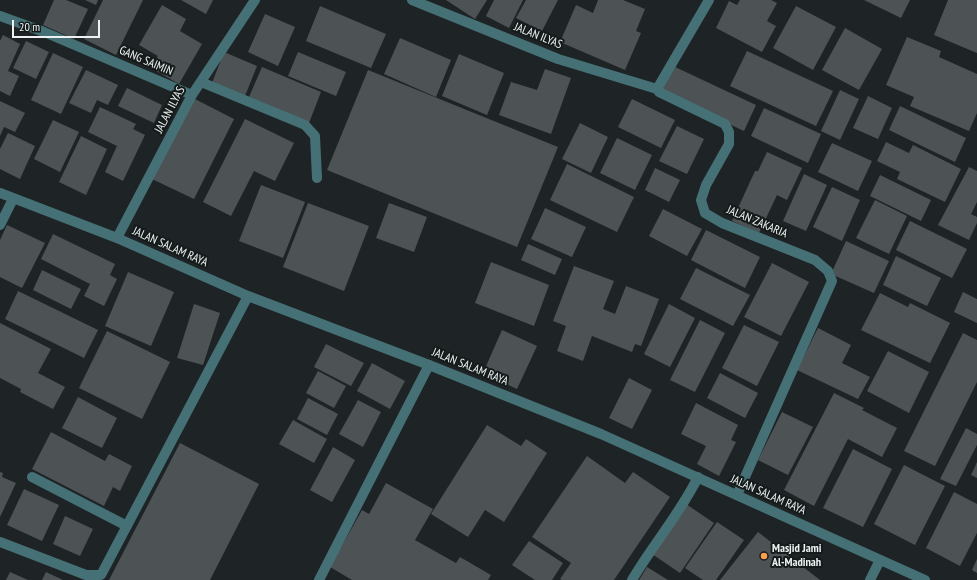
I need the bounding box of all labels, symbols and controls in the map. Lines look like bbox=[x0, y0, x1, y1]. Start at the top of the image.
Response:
scale bar bbox=[14, 12, 102, 38]
text: 20 m bbox=[19, 19, 40, 34]
street label: JALAN ILYAS bbox=[512, 20, 564, 52]
street label: GANG SAIMIN bbox=[117, 43, 175, 79]
street label: JALAN ILYAS bbox=[152, 84, 188, 136]
street label: JALAN ZAKARIA bbox=[724, 203, 790, 241]
street label: JALAN SALAM RAYA bbox=[130, 224, 210, 270]
street label: JALAN SALAM RAYA bbox=[430, 345, 510, 389]
street label: JALAN SALAM RAYA bbox=[728, 472, 808, 518]
place label: Masjid Jami Al-Madinah bbox=[772, 542, 821, 570]
marker: Masjid Jami Al-Madinah bbox=[759, 551, 769, 561]

